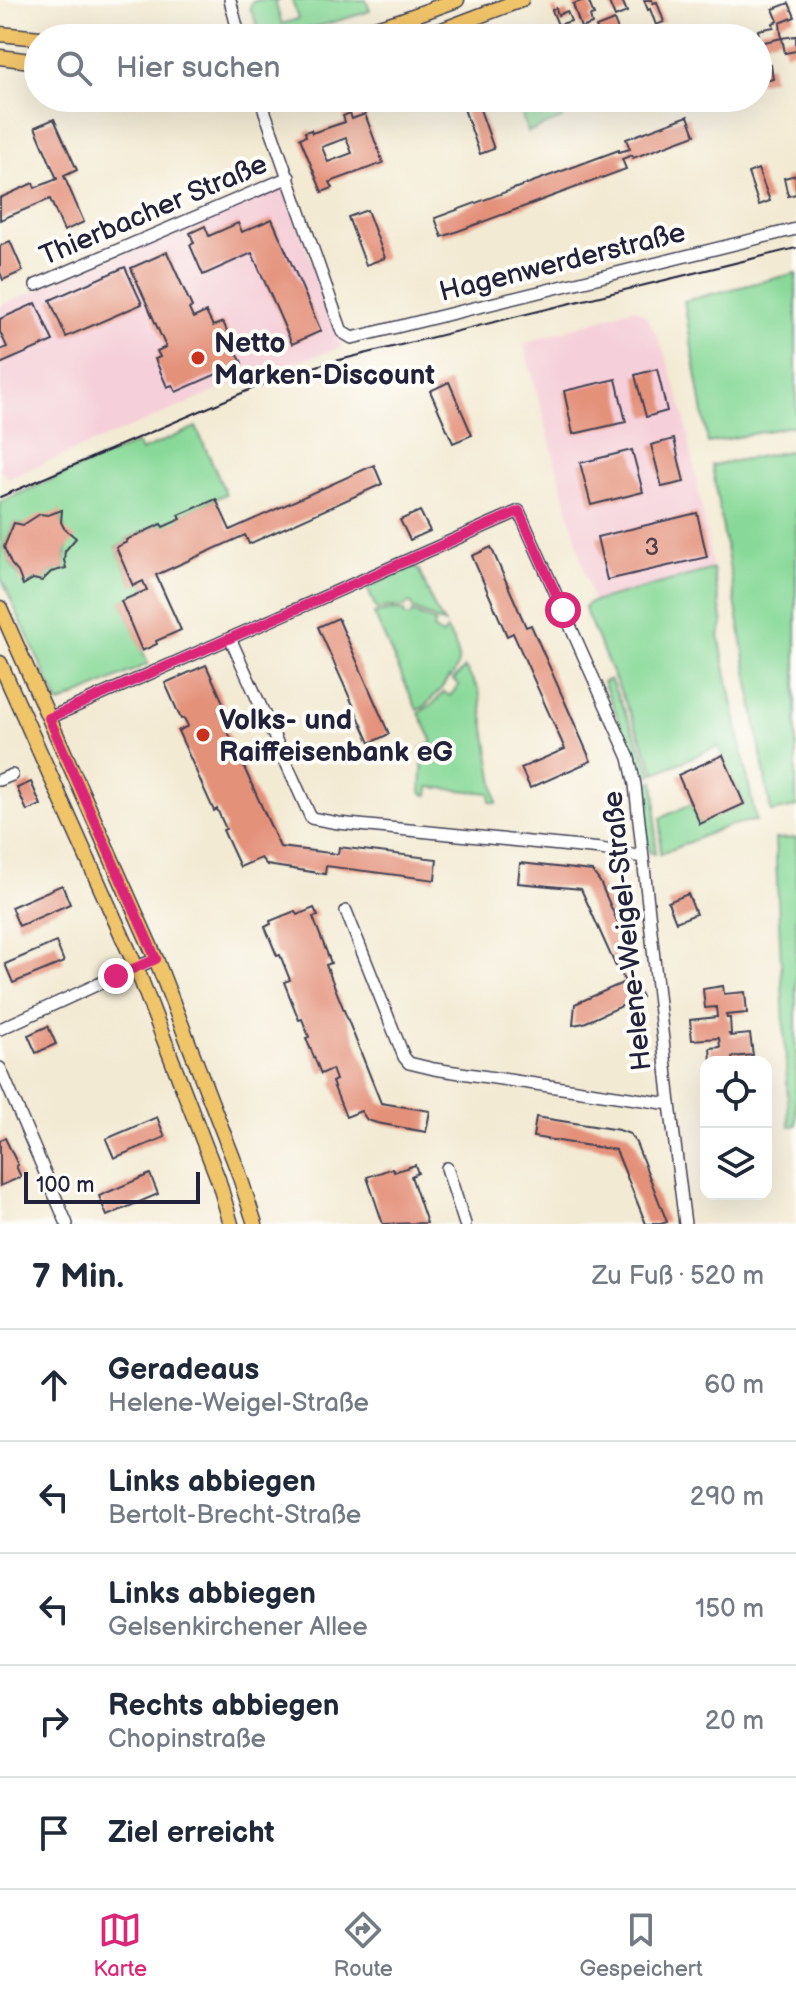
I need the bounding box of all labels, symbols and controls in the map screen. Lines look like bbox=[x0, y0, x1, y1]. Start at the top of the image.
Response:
search box bbox=[24, 24, 772, 112]
icon: search bbox=[52, 46, 96, 90]
text: Hier suchen bbox=[116, 50, 281, 86]
street label: Thierbacher Straße bbox=[35, 148, 272, 273]
street label: Hagenwerderstraße bbox=[436, 216, 689, 309]
place label: Netto Marken-Discount bbox=[214, 327, 435, 392]
marker: Netto Marken-Discount bbox=[189, 349, 207, 367]
house number: 3 bbox=[645, 533, 659, 562]
route start bbox=[545, 592, 581, 628]
place label: Volks- und Raiffeisenbank eG bbox=[219, 704, 453, 769]
marker: Volks- und Raiffeisenbank eG bbox=[194, 726, 212, 744]
street label: Helene-Weigel-Straße bbox=[596, 789, 659, 1072]
route end bbox=[98, 958, 134, 994]
map controls bbox=[700, 1056, 772, 1200]
button: locate bbox=[700, 1056, 772, 1128]
button: layers bbox=[700, 1128, 772, 1200]
scale bar bbox=[24, 1168, 200, 1204]
text: 100 m bbox=[36, 1172, 95, 1199]
text: 7 Min. bbox=[32, 1256, 124, 1297]
text: Zu Fuß · 520 m bbox=[592, 1261, 764, 1292]
text: Geradeaus bbox=[108, 1352, 259, 1388]
icon: ahead bbox=[32, 1363, 76, 1407]
text: 60 m bbox=[704, 1370, 764, 1401]
text: Helene-Weigel-Straße bbox=[108, 1388, 369, 1419]
text: Links abbiegen bbox=[108, 1464, 316, 1500]
icon: left bbox=[32, 1475, 76, 1519]
text: 290 m bbox=[690, 1482, 764, 1513]
text: Bertolt-Brecht-Straße bbox=[108, 1500, 361, 1531]
text: Links abbiegen bbox=[108, 1576, 316, 1612]
icon: left bbox=[32, 1587, 76, 1631]
text: 150 m bbox=[695, 1594, 764, 1625]
text: Gelsenkirchener Allee bbox=[108, 1612, 368, 1643]
text: Rechts abbiegen bbox=[108, 1688, 340, 1724]
icon: right bbox=[32, 1699, 76, 1743]
text: 20 m bbox=[705, 1706, 764, 1737]
text: Chopinstraße bbox=[108, 1724, 266, 1755]
icon: arrive bbox=[32, 1811, 76, 1855]
text: Ziel erreicht bbox=[108, 1815, 275, 1851]
tab: Karte bbox=[93, 1908, 147, 1983]
tab: Route bbox=[334, 1908, 393, 1983]
tab: Gespeichert bbox=[579, 1908, 703, 1983]

